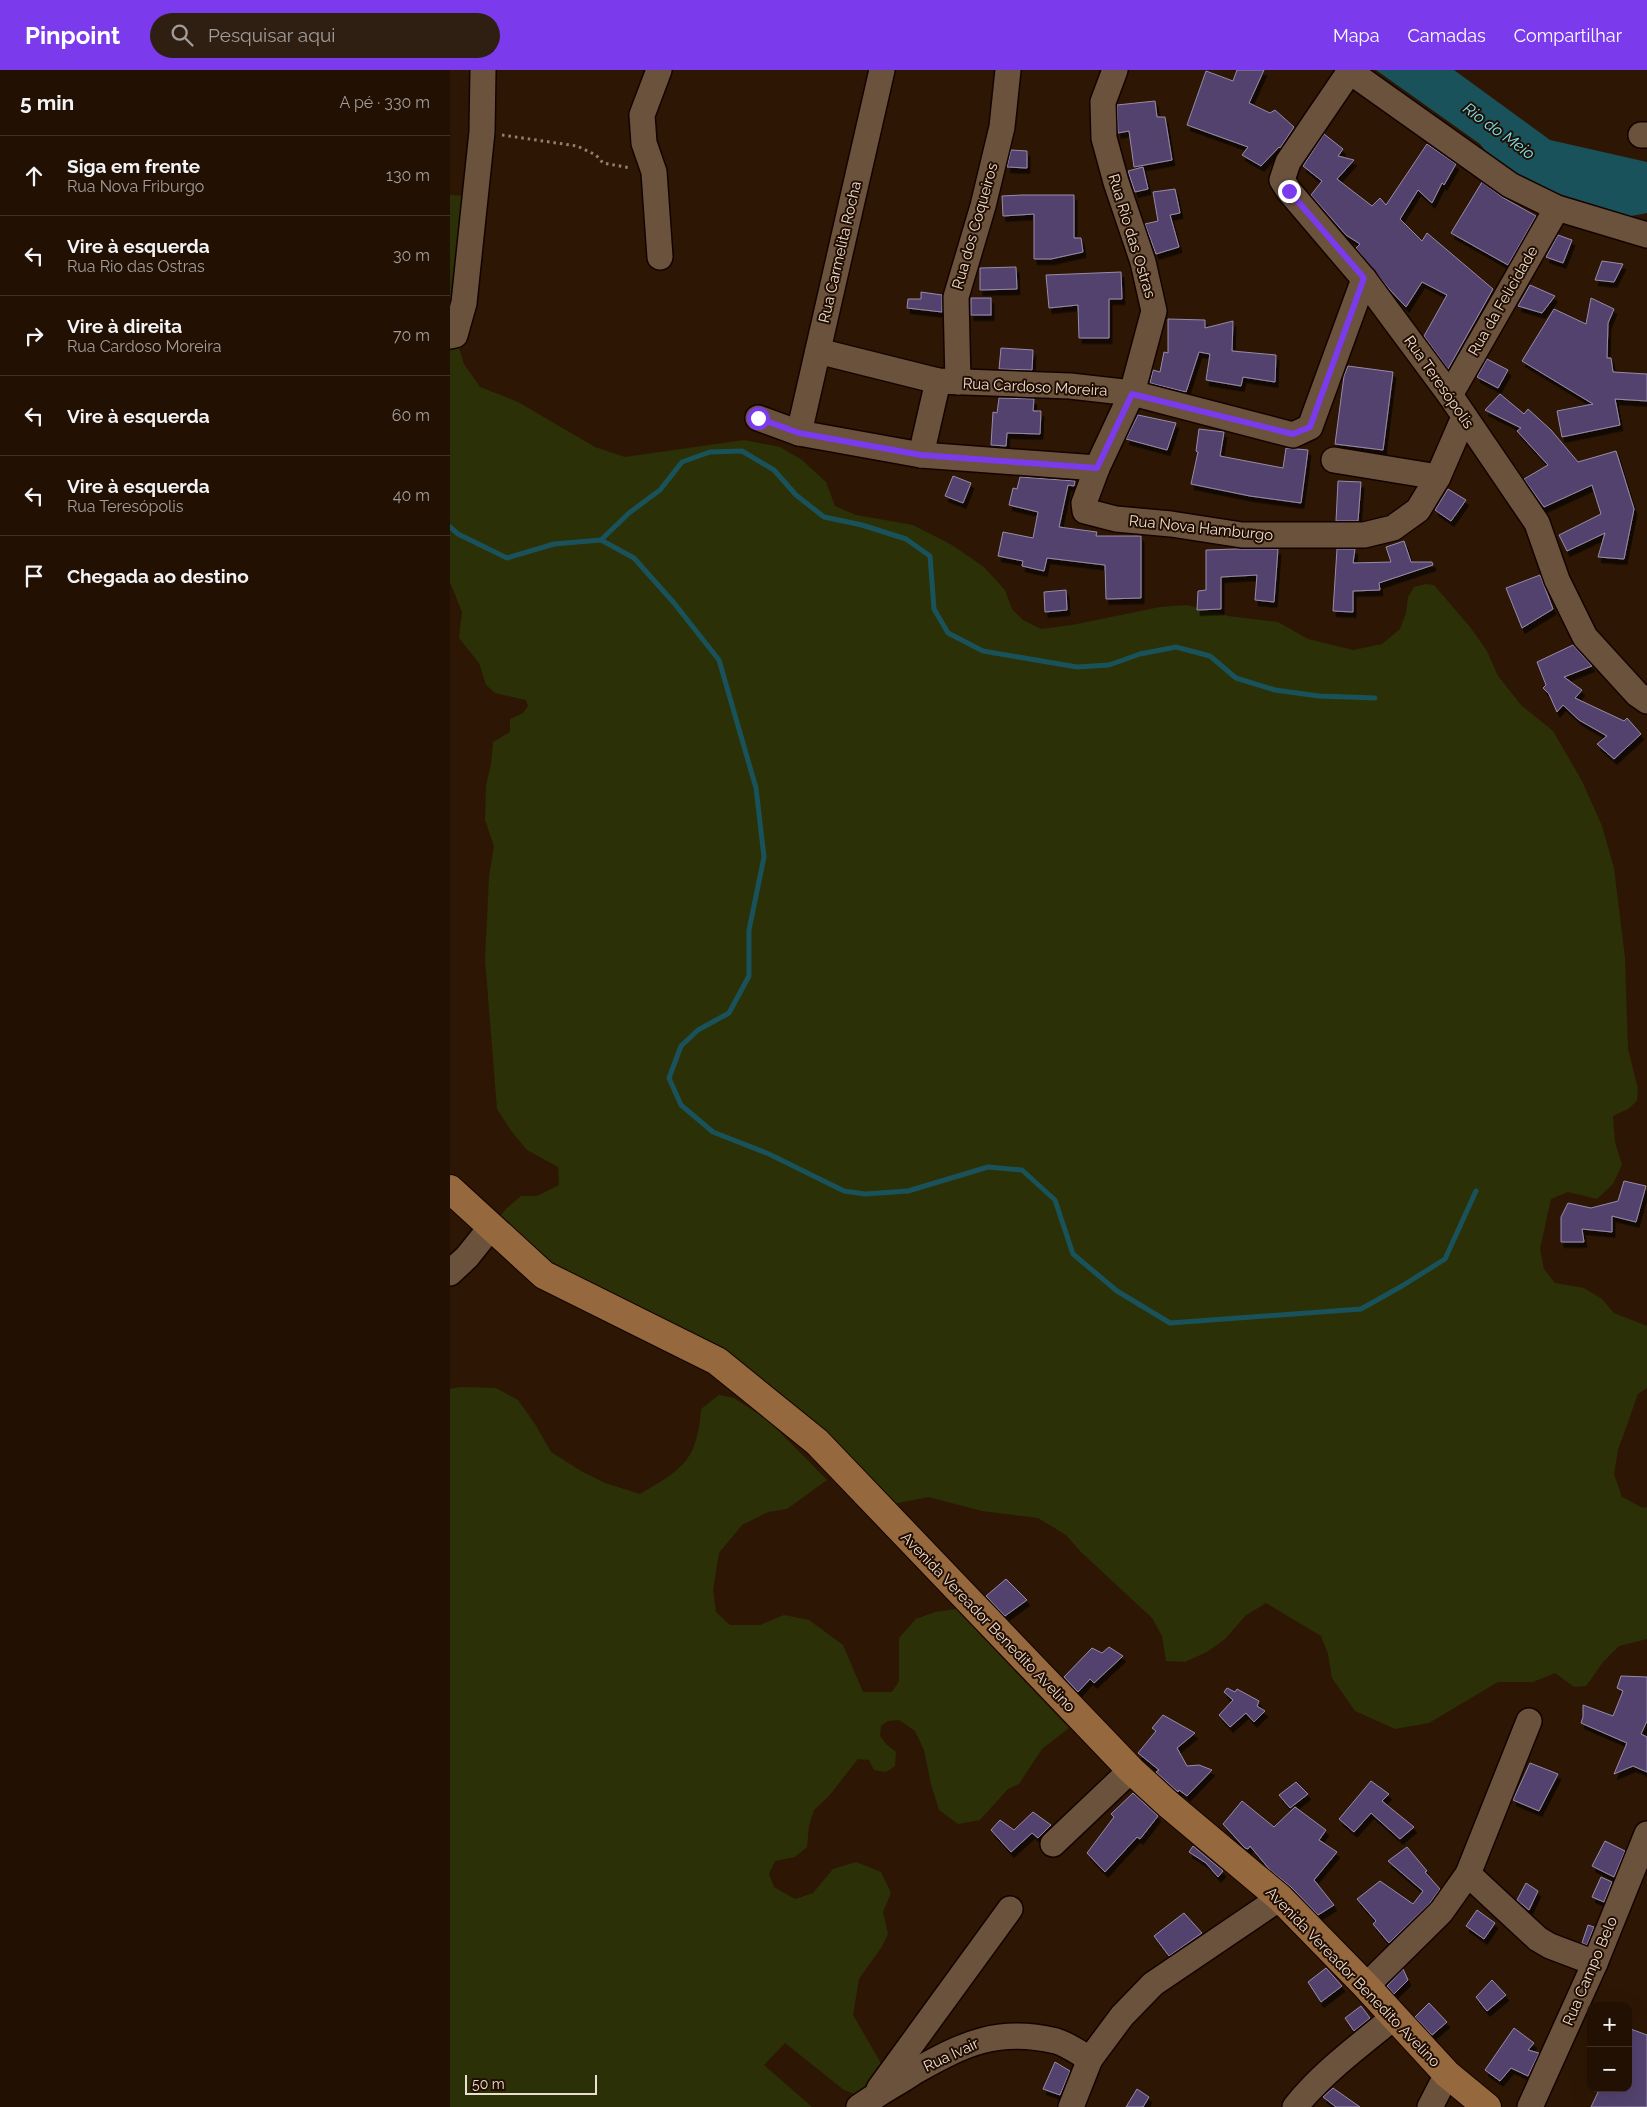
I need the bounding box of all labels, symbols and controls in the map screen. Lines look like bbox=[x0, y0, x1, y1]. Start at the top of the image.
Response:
search box bbox=[150, 13, 500, 58]
text: Pinpoint bbox=[25, 21, 120, 50]
icon: search bbox=[168, 21, 196, 49]
text: Pesquisar aqui bbox=[208, 24, 335, 46]
text: Mapa bbox=[1333, 25, 1379, 46]
text: Camadas bbox=[1407, 25, 1486, 46]
text: Compartilhar bbox=[1514, 25, 1622, 46]
text: 5 min bbox=[20, 90, 74, 115]
text: A pé · 330 m bbox=[339, 93, 430, 112]
water label: Rio do Meio bbox=[1460, 99, 1538, 163]
text: Siga em frente bbox=[67, 155, 200, 177]
street label: Rua dos Coqueiros bbox=[948, 161, 1002, 291]
icon: ahead bbox=[20, 162, 48, 190]
text: 130 m bbox=[386, 166, 430, 185]
street label: Rua Rio das Ostras bbox=[1105, 172, 1159, 300]
text: Rua Nova Friburgo bbox=[67, 177, 204, 196]
street label: Rua Carmelita Rocha bbox=[815, 179, 865, 325]
route end bbox=[1278, 180, 1301, 203]
text: Vire à esquerda bbox=[67, 235, 210, 257]
icon: left bbox=[20, 242, 48, 270]
street label: Rua da Felicidade bbox=[1464, 243, 1542, 359]
text: 30 m bbox=[393, 246, 430, 265]
text: Rua Rio das Ostras bbox=[67, 257, 205, 276]
text: Vire à direita bbox=[67, 315, 182, 337]
icon: right bbox=[20, 322, 48, 350]
text: 70 m bbox=[393, 326, 430, 345]
street label: Rua Teresópolis bbox=[1400, 332, 1478, 432]
text: Rua Cardoso Moreira bbox=[67, 337, 221, 356]
street label: Rua Cardoso Moreira bbox=[962, 374, 1108, 400]
icon: left bbox=[20, 402, 48, 430]
text: Vire à esquerda bbox=[67, 405, 210, 427]
text: 60 m bbox=[392, 406, 430, 425]
route start bbox=[747, 407, 770, 430]
text: Vire à esquerda bbox=[67, 475, 210, 497]
icon: left bbox=[20, 482, 48, 510]
text: 40 m bbox=[393, 486, 430, 505]
text: Rua Teresópolis bbox=[67, 497, 183, 516]
street label: Rua Nova Hamburgo bbox=[1128, 511, 1274, 545]
icon: arrive bbox=[20, 562, 48, 590]
text: Chegada ao destino bbox=[67, 565, 249, 587]
street label: Avenida Vereador Benedito Avelino bbox=[897, 1528, 1079, 1716]
street label: Avenida Vereador Benedito Avelino bbox=[1262, 1883, 1444, 2071]
street label: Rua Campo Belo bbox=[1559, 1914, 1621, 2028]
map controls bbox=[1587, 2002, 1632, 2092]
button: + bbox=[1587, 2002, 1632, 2047]
street label: Rua Ivair bbox=[921, 2034, 982, 2076]
button: − bbox=[1587, 2047, 1632, 2092]
scale bar bbox=[465, 2072, 598, 2095]
text: 50 m bbox=[472, 2076, 505, 2092]

